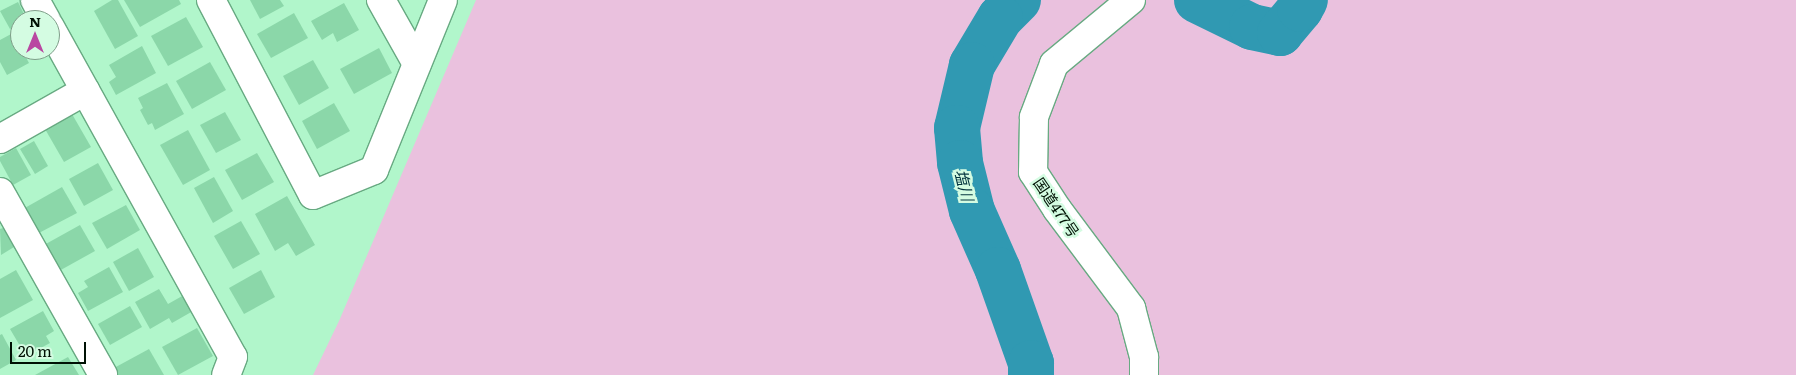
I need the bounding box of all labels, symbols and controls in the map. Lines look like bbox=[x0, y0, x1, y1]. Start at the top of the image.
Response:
north arrow bbox=[10, 10, 60, 60]
text: N bbox=[29, 11, 41, 31]
water label: 塩川 bbox=[952, 167, 978, 203]
street label: 国道477号 bbox=[1031, 174, 1083, 240]
scale bar bbox=[12, 332, 89, 364]
text: 20 m bbox=[18, 339, 52, 362]

